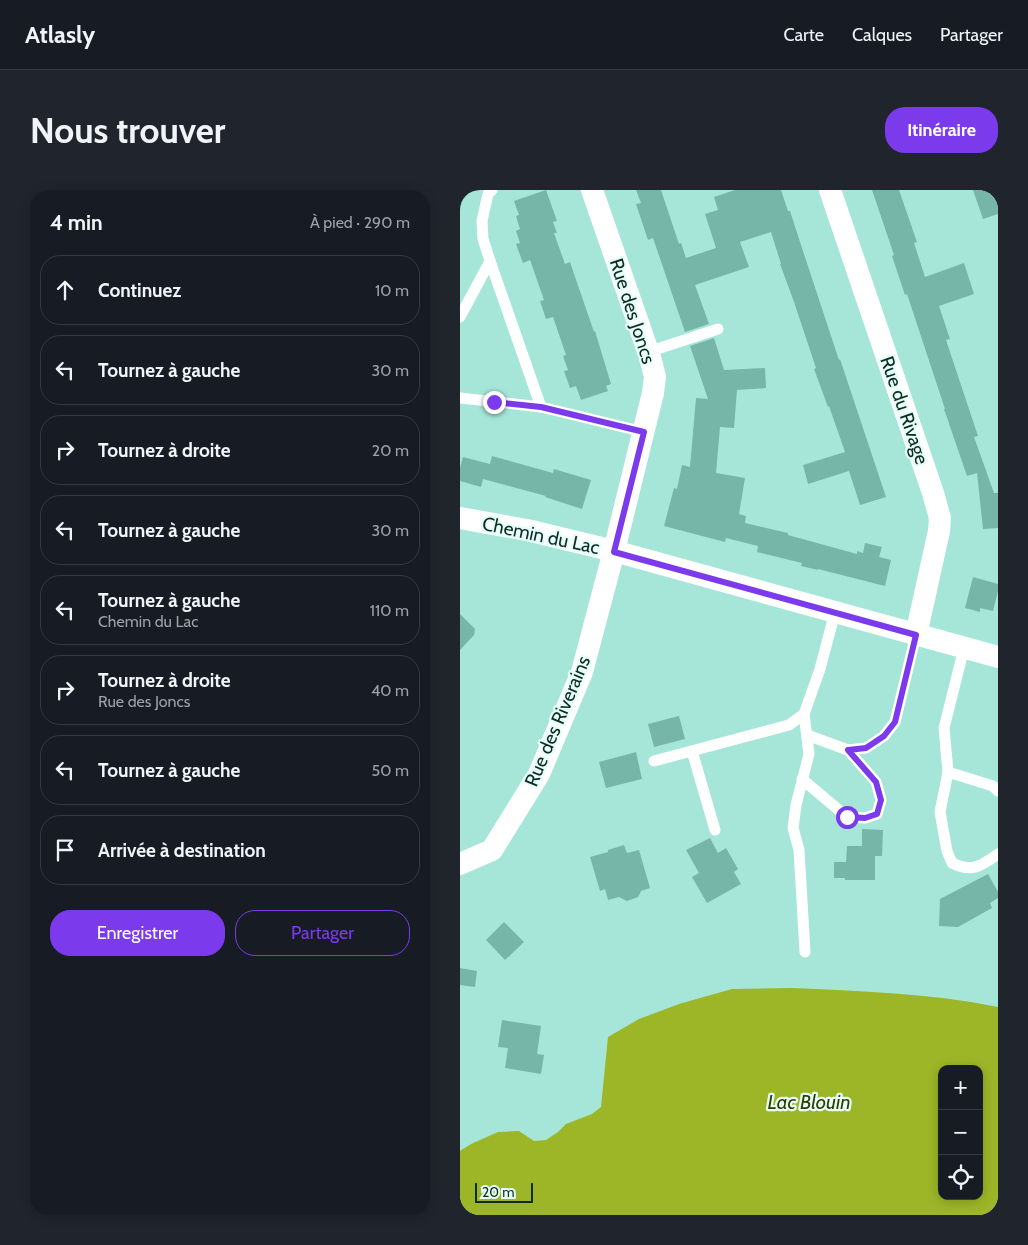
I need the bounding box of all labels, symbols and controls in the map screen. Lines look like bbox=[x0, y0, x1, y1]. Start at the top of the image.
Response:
text: Atlasly bbox=[25, 20, 95, 49]
text: Carte bbox=[783, 24, 824, 46]
text: Calques bbox=[852, 24, 912, 46]
text: Partager bbox=[940, 24, 1003, 46]
button: Itinéraire bbox=[885, 107, 998, 153]
text: Nous trouver bbox=[30, 109, 225, 152]
text: 4 min bbox=[50, 210, 103, 235]
text: À pied · 290 m bbox=[310, 213, 410, 232]
street label: Rue des Joncs bbox=[605, 255, 660, 367]
icon: ahead bbox=[51, 276, 79, 304]
text: Continuez bbox=[98, 279, 181, 302]
text: 10 m bbox=[375, 281, 409, 300]
street label: Rue du Rivage bbox=[875, 353, 934, 468]
icon: left bbox=[51, 356, 79, 384]
text: Tournez à gauche bbox=[98, 359, 240, 382]
text: 30 m bbox=[372, 361, 409, 380]
route end bbox=[483, 391, 506, 414]
icon: right bbox=[51, 436, 79, 464]
text: Tournez à droite bbox=[98, 439, 231, 462]
text: 20 m bbox=[372, 441, 409, 460]
street label: Chemin du Lac bbox=[480, 512, 602, 559]
icon: left bbox=[51, 516, 79, 544]
text: Tournez à gauche bbox=[98, 519, 240, 542]
text: 30 m bbox=[372, 521, 409, 540]
text: Tournez à gauche bbox=[98, 589, 240, 612]
icon: left bbox=[51, 596, 79, 624]
text: 110 m bbox=[370, 601, 409, 620]
text: Chemin du Lac bbox=[98, 612, 199, 631]
street label: Rue des Riverains bbox=[520, 652, 595, 790]
text: Tournez à droite bbox=[98, 669, 231, 692]
icon: right bbox=[51, 676, 79, 704]
text: 40 m bbox=[371, 681, 409, 700]
text: Rue des Joncs bbox=[98, 692, 190, 711]
icon: left bbox=[51, 756, 79, 784]
text: Tournez à gauche bbox=[98, 759, 240, 782]
text: 50 m bbox=[372, 761, 409, 780]
route start bbox=[836, 806, 859, 829]
icon: arrive bbox=[51, 836, 79, 864]
text: Arrivée à destination bbox=[98, 839, 266, 862]
button: Enregistrer bbox=[50, 910, 225, 956]
button: Partager bbox=[235, 910, 410, 956]
map controls bbox=[938, 1065, 983, 1200]
button: + bbox=[938, 1065, 983, 1110]
water label: Lac Blouin bbox=[768, 1090, 850, 1114]
button: − bbox=[938, 1110, 983, 1155]
button: locate bbox=[938, 1155, 983, 1200]
scale bar bbox=[475, 1180, 532, 1203]
text: 20 m bbox=[482, 1183, 515, 1201]

